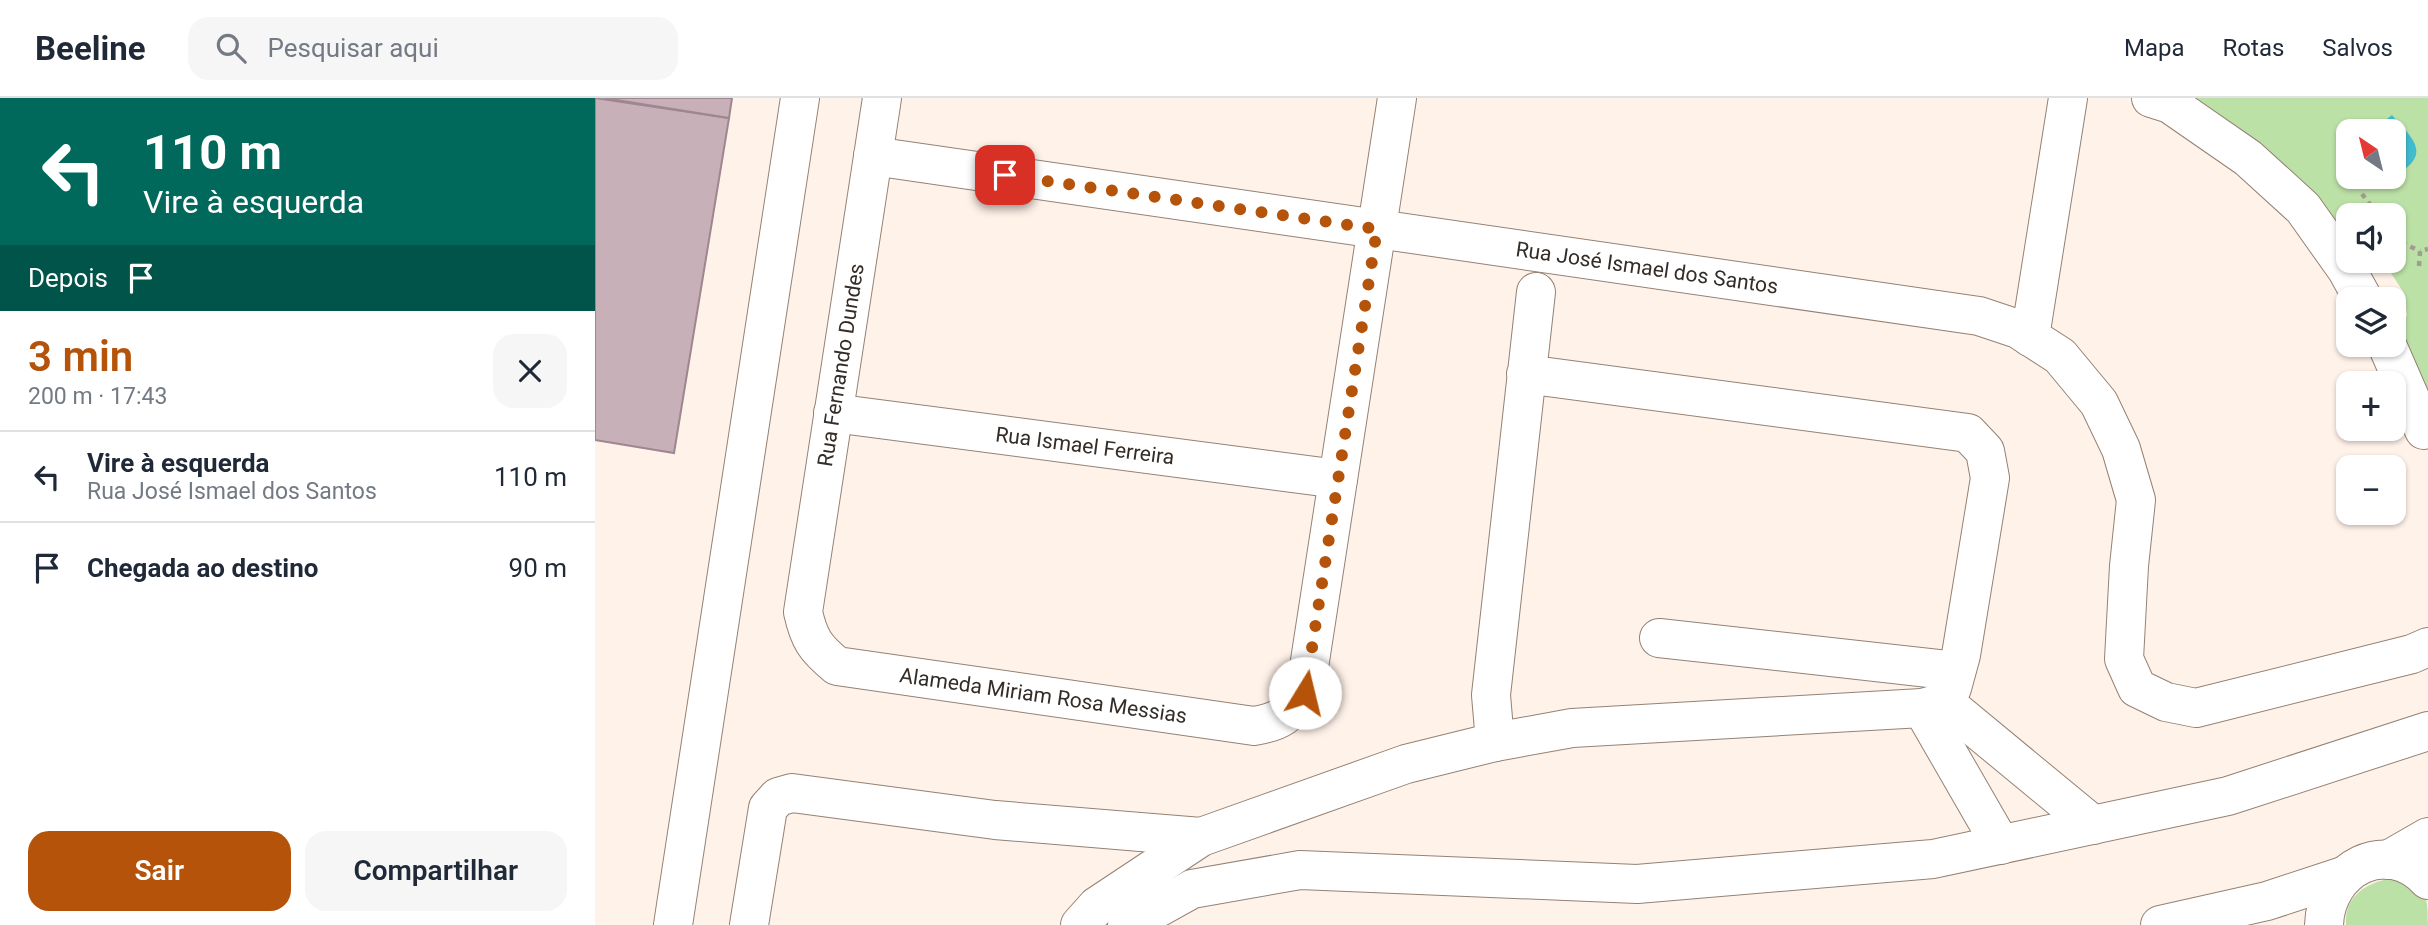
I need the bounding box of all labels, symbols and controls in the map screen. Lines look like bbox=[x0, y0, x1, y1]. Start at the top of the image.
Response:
search box bbox=[188, 17, 678, 80]
text: Beeline bbox=[35, 29, 146, 68]
icon: search bbox=[212, 29, 250, 67]
text: Pesquisar aqui bbox=[268, 33, 439, 63]
text: Mapa bbox=[2124, 34, 2185, 62]
text: Rotas bbox=[2223, 34, 2284, 62]
text: Salvos bbox=[2322, 34, 2393, 62]
north arrow bbox=[2336, 119, 2406, 189]
map controls bbox=[2336, 119, 2406, 525]
text: 110 m bbox=[143, 124, 282, 181]
icon: left bbox=[28, 126, 119, 217]
pin bbox=[975, 145, 1035, 205]
icon: arrive bbox=[986, 156, 1024, 194]
text: Vire à esquerda bbox=[143, 183, 364, 221]
button: sound bbox=[2336, 203, 2406, 273]
street label: Rua José Ismael dos Santos bbox=[1514, 237, 1780, 299]
icon: arrive bbox=[122, 259, 160, 297]
street label: Rua Fernando Dundes bbox=[813, 262, 869, 468]
text: Depois bbox=[28, 263, 108, 293]
button: layers bbox=[2336, 287, 2406, 357]
text: 3 min bbox=[28, 332, 133, 381]
button: close bbox=[493, 334, 567, 408]
button: + bbox=[2336, 371, 2406, 441]
text: 200 m · 17:43 bbox=[28, 383, 167, 410]
street label: Rua Ismael Ferreira bbox=[994, 422, 1176, 469]
text: Vire à esquerda bbox=[87, 448, 270, 478]
button: − bbox=[2336, 455, 2406, 525]
icon: left bbox=[28, 458, 66, 496]
text: 110 m bbox=[494, 462, 567, 492]
text: Rua José Ismael dos Santos bbox=[87, 478, 377, 505]
icon: arrive bbox=[28, 549, 66, 587]
text: Chegada ao destino bbox=[87, 553, 318, 583]
text: 90 m bbox=[509, 553, 567, 583]
position arrow bbox=[1268, 656, 1342, 730]
street label: Alameda Miriam Rosa Messias bbox=[898, 663, 1189, 728]
button: Sair bbox=[28, 831, 291, 911]
button: Compartilhar bbox=[305, 831, 567, 911]

